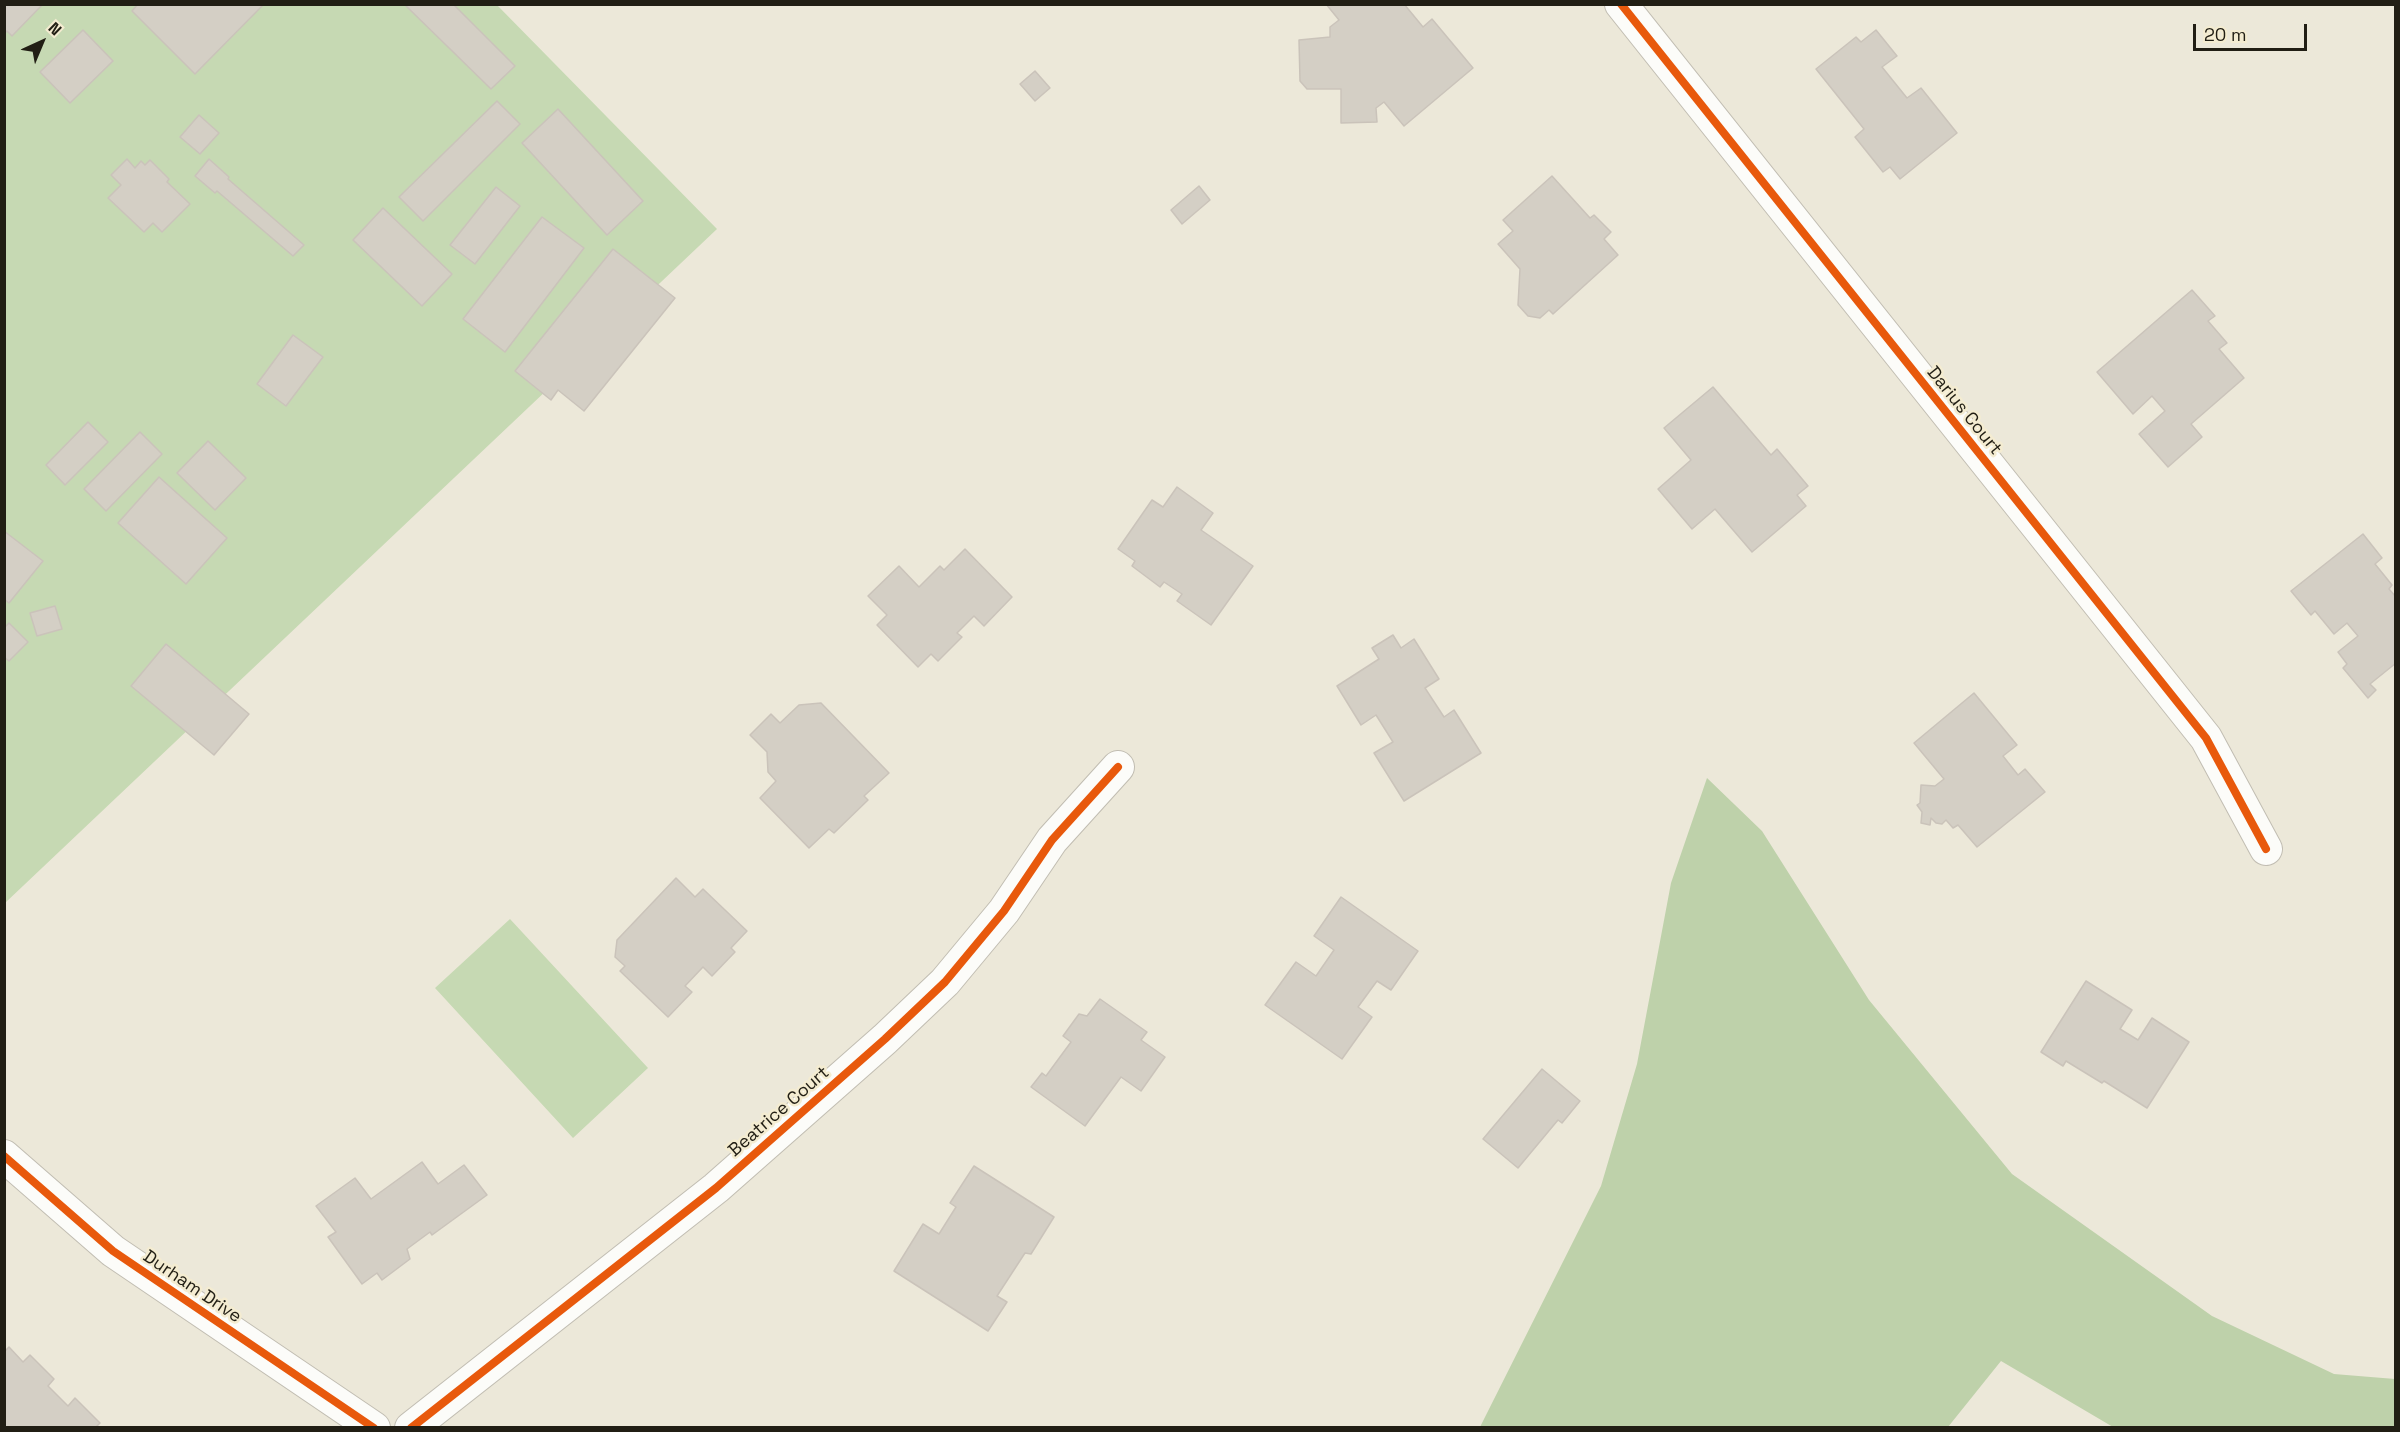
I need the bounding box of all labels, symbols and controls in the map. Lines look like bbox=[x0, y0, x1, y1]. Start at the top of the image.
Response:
north arrow bbox=[12, 12, 72, 72]
scale bar bbox=[2196, 12, 2310, 50]
text: N bbox=[44, 17, 66, 40]
text: 20 m bbox=[2204, 23, 2247, 46]
street label: Darius Court bbox=[1922, 362, 2006, 460]
street label: Beatrice Court bbox=[724, 1062, 834, 1162]
street label: Durham Drive bbox=[139, 1246, 245, 1328]

